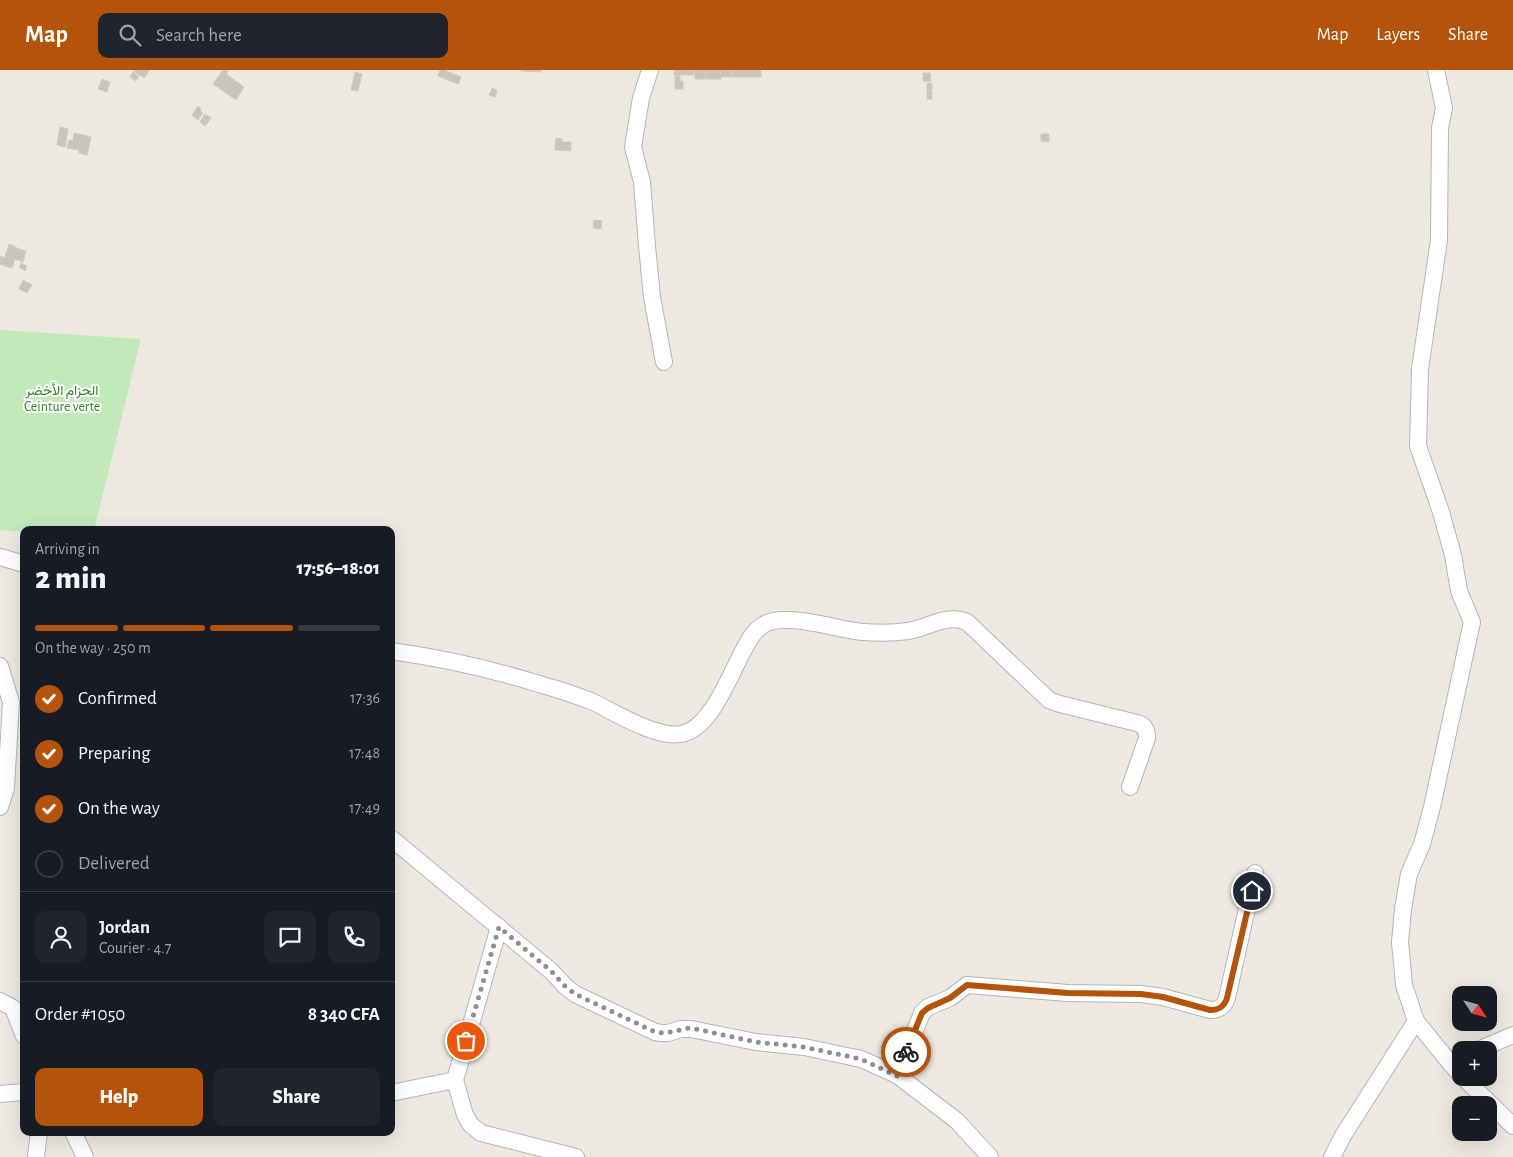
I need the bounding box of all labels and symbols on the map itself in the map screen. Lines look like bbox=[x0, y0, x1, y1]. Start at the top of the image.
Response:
park label: الحزام الأخضر Ceinture verte bbox=[24, 382, 100, 414]
pin bbox=[1231, 870, 1273, 912]
north arrow bbox=[1452, 986, 1498, 1031]
pin bbox=[445, 1020, 487, 1062]
courier bbox=[881, 1027, 931, 1077]

